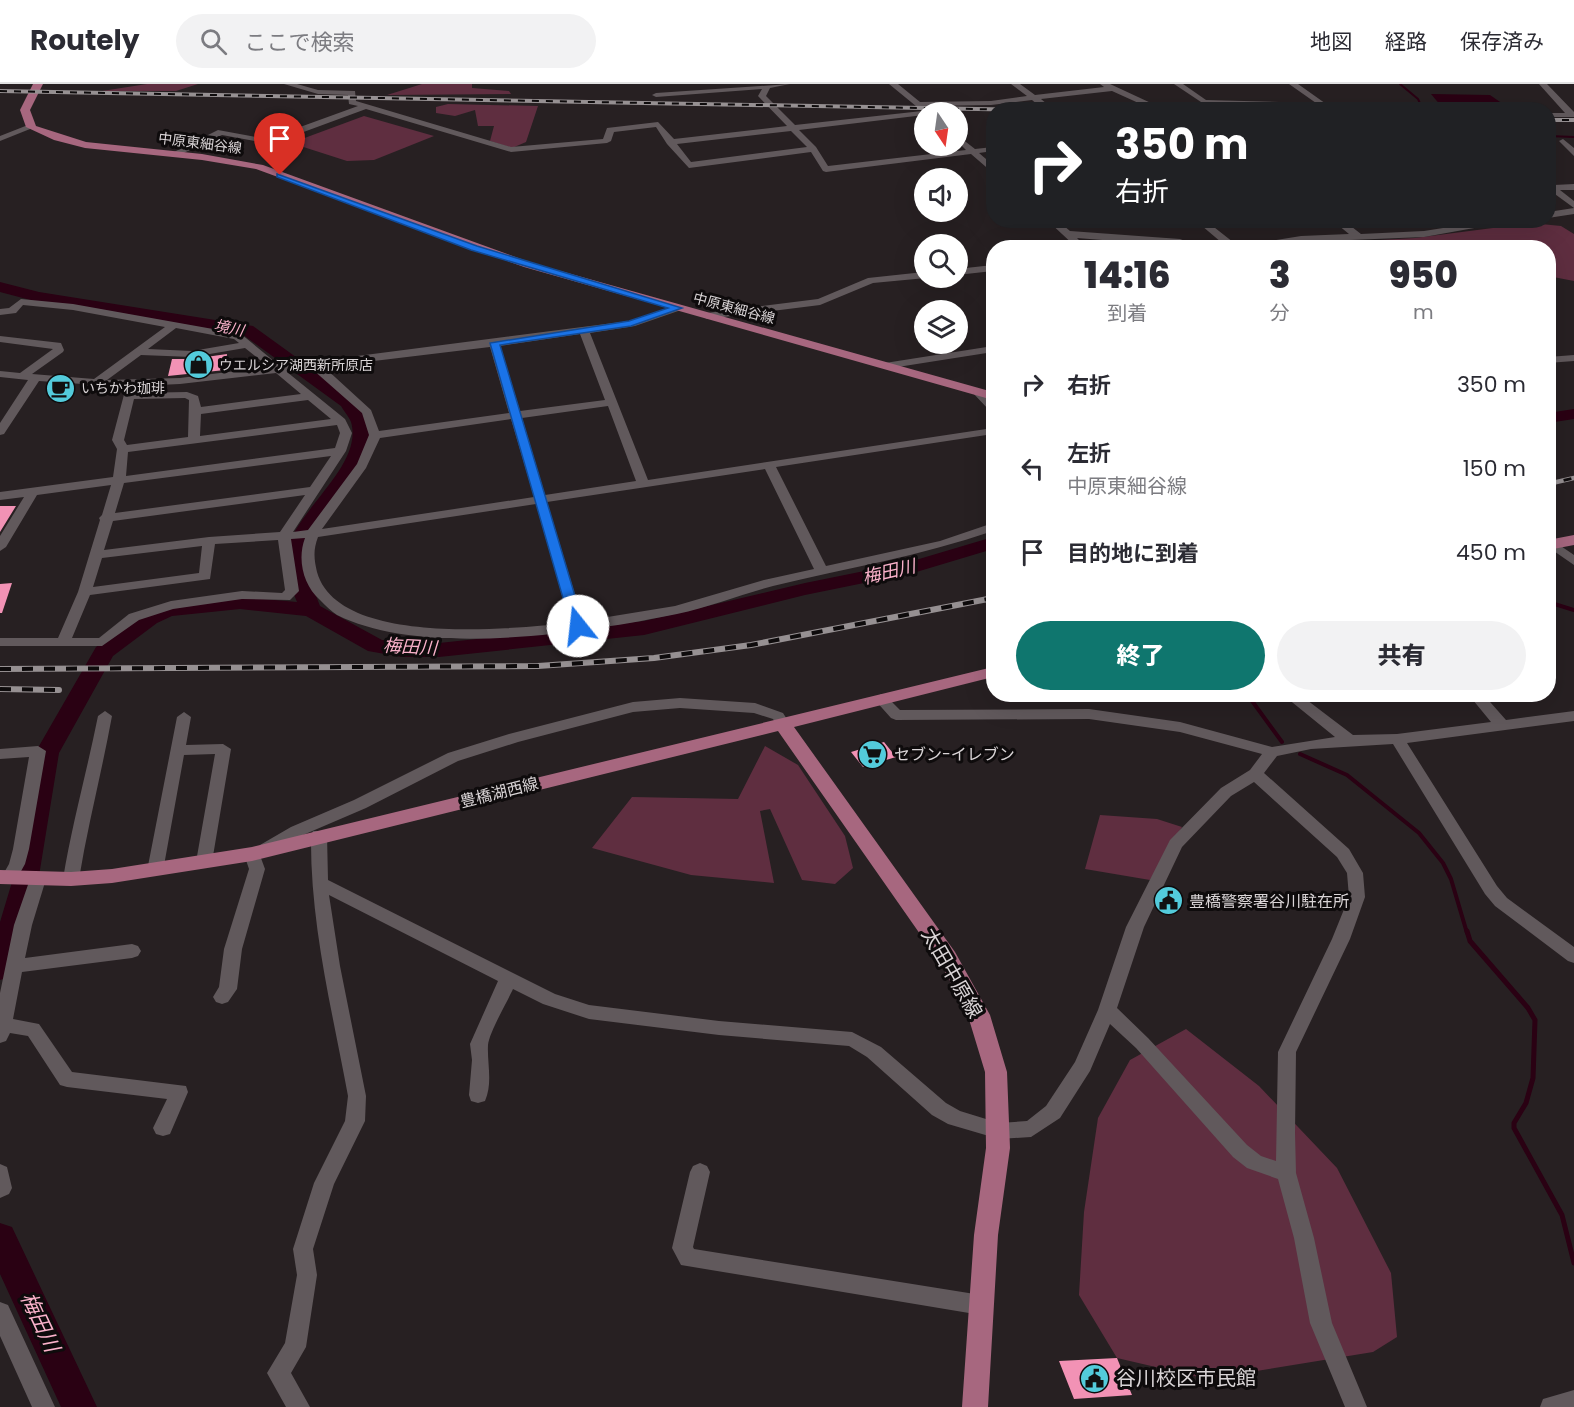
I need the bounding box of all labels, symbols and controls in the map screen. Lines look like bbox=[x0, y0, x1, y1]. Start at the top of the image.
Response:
search box bbox=[176, 14, 596, 68]
text: Routely bbox=[30, 21, 140, 60]
icon: search bbox=[197, 25, 230, 58]
text: ここで検索 bbox=[245, 27, 355, 58]
text: 地図 bbox=[1310, 27, 1352, 56]
text: 経路 bbox=[1385, 27, 1427, 56]
text: 保存済み bbox=[1460, 27, 1544, 56]
north arrow bbox=[914, 102, 968, 156]
map controls bbox=[914, 102, 968, 354]
pin bbox=[254, 113, 305, 175]
text: 350 m bbox=[1115, 115, 1248, 174]
icon: arrive bbox=[263, 122, 296, 155]
icon: right bbox=[1016, 126, 1094, 204]
street label: 中原東細谷線 bbox=[157, 128, 243, 158]
button: sound bbox=[914, 168, 968, 222]
text: 右折 bbox=[1115, 173, 1169, 210]
button: search bbox=[914, 234, 968, 288]
text: 14:16 bbox=[1084, 250, 1171, 301]
text: 3 bbox=[1269, 250, 1291, 301]
text: 950 bbox=[1389, 250, 1458, 301]
street label: 中原東細谷線 bbox=[691, 287, 777, 329]
text: m bbox=[1413, 298, 1434, 326]
text: 到着 bbox=[1107, 299, 1147, 327]
text: 分 bbox=[1270, 299, 1290, 327]
button: layers bbox=[914, 300, 968, 354]
water label: 境川 bbox=[212, 314, 248, 341]
shop icon: ウエルシア湖西新所原店 bbox=[182, 349, 214, 381]
place label: ウエルシア湖西新所原店 bbox=[219, 355, 373, 375]
icon: right bbox=[1016, 368, 1049, 401]
text: 350 m bbox=[1457, 369, 1526, 400]
text: 右折 bbox=[1067, 370, 1111, 401]
cafe icon: いちかわ珈琲 bbox=[44, 372, 76, 404]
place label: いちかわ珈琲 bbox=[81, 378, 165, 398]
text: 左折 bbox=[1067, 438, 1111, 469]
icon: left bbox=[1016, 452, 1049, 485]
text: 150 m bbox=[1463, 453, 1526, 484]
text: 中原東細谷線 bbox=[1067, 472, 1187, 500]
icon: arrive bbox=[1016, 536, 1049, 569]
text: 450 m bbox=[1456, 537, 1526, 568]
text: 目的地に到着 bbox=[1067, 538, 1199, 569]
water label: 梅田川 bbox=[860, 553, 920, 590]
position arrow bbox=[546, 594, 610, 658]
button: 終了 bbox=[1016, 621, 1265, 690]
button: 共有 bbox=[1277, 621, 1526, 690]
water label: 梅田川 bbox=[382, 633, 440, 661]
supermarket icon: セブン-イレブン bbox=[857, 738, 889, 770]
place label: セブン-イレブン bbox=[894, 743, 1015, 766]
street label: 豊橋湖西線 bbox=[458, 772, 541, 813]
public building icon: 豊橋警察署谷川駐在所 bbox=[1152, 885, 1184, 917]
place label: 豊橋警察署谷川駐在所 bbox=[1189, 890, 1349, 913]
street label: 太田中原線 bbox=[915, 923, 989, 1023]
water label: 梅田川 bbox=[14, 1287, 68, 1358]
public building icon: 谷川校区市民館 bbox=[1079, 1362, 1111, 1394]
place label: 谷川校区市民館 bbox=[1116, 1364, 1256, 1392]

